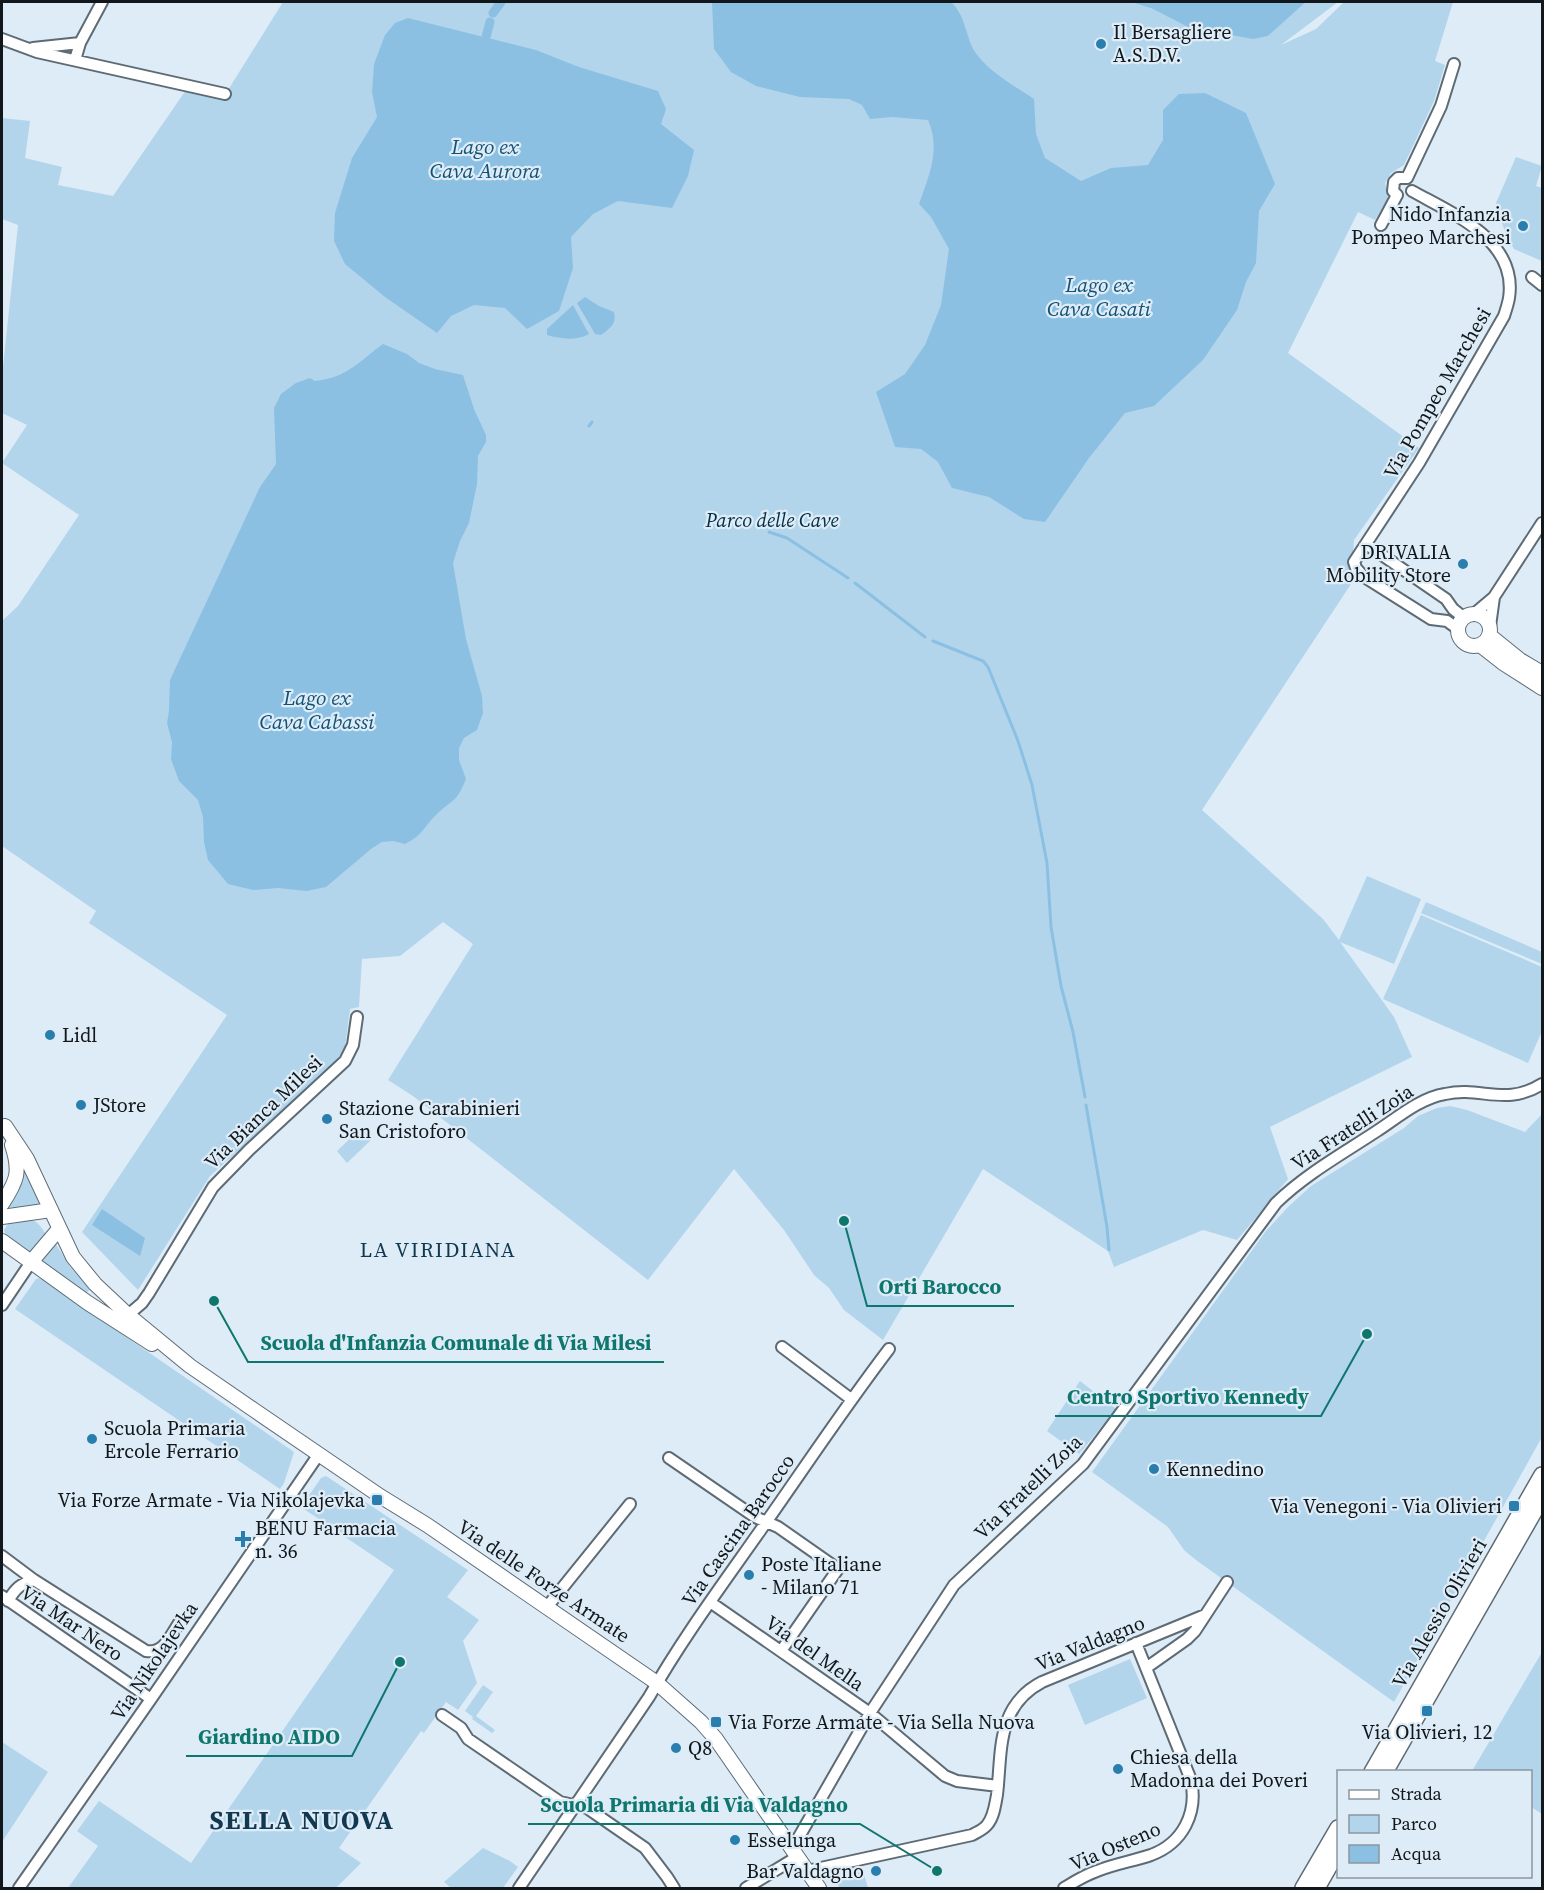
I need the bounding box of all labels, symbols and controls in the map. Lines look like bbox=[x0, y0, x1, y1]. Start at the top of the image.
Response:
place label: Il Bersagliere A.S.D.V. bbox=[1113, 18, 1231, 69]
marker: Il Bersagliere A.S.D.V. bbox=[1094, 37, 1108, 51]
water label: Lago ex Cava Aurora bbox=[430, 132, 540, 185]
place label: Nido Infanzia Pompeo Marchesi bbox=[1351, 200, 1512, 251]
marker: Nido Infanzia Pompeo Marchesi bbox=[1516, 219, 1530, 233]
water label: Lago ex Cava Casati bbox=[1047, 270, 1152, 323]
street label: Via Pompeo Marchesi bbox=[1376, 302, 1498, 484]
park label: Parco delle Cave bbox=[704, 506, 839, 534]
place label: DRIVALIA Mobility Store bbox=[1326, 538, 1452, 589]
marker: DRIVALIA Mobility Store bbox=[1456, 557, 1470, 571]
water label: Lago ex Cava Cabassi bbox=[260, 683, 375, 736]
place label: Lidl bbox=[62, 1021, 97, 1049]
marker: Lidl bbox=[43, 1028, 57, 1042]
street label: Via Bianca Milesi bbox=[198, 1048, 328, 1175]
street label: Via Fratelli Zoia bbox=[1285, 1077, 1419, 1177]
place label: JStore bbox=[92, 1091, 146, 1119]
place label: Stazione Carabinieri San Cristoforo bbox=[339, 1094, 520, 1145]
marker: JStore bbox=[74, 1098, 88, 1112]
marker: Stazione Carabinieri San Cristoforo bbox=[320, 1112, 334, 1126]
district label: LA VIRIDIANA bbox=[360, 1235, 516, 1264]
callout: Orti Barocco bbox=[867, 1267, 1014, 1306]
text: Orti Barocco bbox=[879, 1272, 1001, 1301]
callout: Scuola d'Infanzia Comunale di Via Milesi bbox=[248, 1323, 664, 1362]
text: Scuola d'Infanzia Comunale di Via Milesi bbox=[260, 1328, 652, 1357]
callout: Centro Sportivo Kennedy bbox=[1055, 1377, 1321, 1416]
text: Centro Sportivo Kennedy bbox=[1067, 1382, 1310, 1411]
place label: Scuola Primaria Ercole Ferrario bbox=[104, 1414, 246, 1465]
street label: Via Fratelli Zoia bbox=[968, 1428, 1089, 1546]
marker: Scuola Primaria Ercole Ferrario bbox=[85, 1432, 99, 1446]
street label: Via Cascina Barocco bbox=[675, 1448, 801, 1612]
place label: Kennedino bbox=[1166, 1455, 1264, 1483]
marker: Kennedino bbox=[1147, 1462, 1161, 1476]
place label: Via Forze Armate - Via Nikolajevka bbox=[58, 1486, 366, 1514]
place label: Via Venegoni - Via Olivieri bbox=[1270, 1492, 1502, 1520]
marker: Via Forze Armate - Via Nikolajevka bbox=[370, 1493, 384, 1507]
marker: Via Venegoni - Via Olivieri bbox=[1507, 1499, 1521, 1513]
street label: Via delle Forze Armate bbox=[452, 1513, 636, 1649]
place label: BENU Farmacia n. 36 bbox=[255, 1514, 397, 1565]
marker: BENU Farmacia n. 36 bbox=[236, 1532, 250, 1546]
street label: Via Alessio Olivieri bbox=[1385, 1533, 1493, 1693]
place label: Poste Italiane - Milano 71 bbox=[761, 1550, 882, 1601]
marker: Poste Italiane - Milano 71 bbox=[742, 1568, 756, 1582]
street label: Via Mar Nero bbox=[15, 1578, 129, 1668]
street label: Via Nikolajevka bbox=[104, 1595, 205, 1726]
street label: Via del Mella bbox=[760, 1608, 871, 1698]
street label: Via Valdagno bbox=[1031, 1608, 1149, 1678]
marker: Via Olivieri, 12 bbox=[1420, 1704, 1434, 1718]
place label: Via Forze Armate - Via Sella Nuova bbox=[728, 1708, 1035, 1736]
marker: Via Forze Armate - Via Sella Nuova bbox=[709, 1715, 723, 1729]
callout: Giardino AIDO bbox=[186, 1717, 352, 1756]
place label: Via Olivieri, 12 bbox=[1362, 1718, 1492, 1746]
text: Giardino AIDO bbox=[198, 1722, 340, 1751]
place label: Q8 bbox=[688, 1734, 712, 1762]
marker: Q8 bbox=[669, 1741, 683, 1755]
place label: Chiesa della Madonna dei Poveri bbox=[1130, 1743, 1308, 1794]
marker: Chiesa della Madonna dei Poveri bbox=[1111, 1762, 1125, 1776]
legend bbox=[1337, 1770, 1532, 1878]
text: Strada bbox=[1391, 1781, 1442, 1806]
callout: Scuola Primaria di Via Valdagno bbox=[528, 1785, 860, 1824]
text: Scuola Primaria di Via Valdagno bbox=[540, 1790, 848, 1819]
district label: SELLA NUOVA bbox=[210, 1802, 395, 1838]
text: Parco bbox=[1391, 1811, 1437, 1836]
street label: Via Osteno bbox=[1065, 1814, 1165, 1878]
place label: Esselunga bbox=[747, 1826, 837, 1854]
marker: Esselunga bbox=[728, 1833, 742, 1847]
text: Acqua bbox=[1391, 1841, 1442, 1866]
place label: Bar Valdagno bbox=[746, 1857, 864, 1885]
marker: Bar Valdagno bbox=[869, 1864, 883, 1878]

